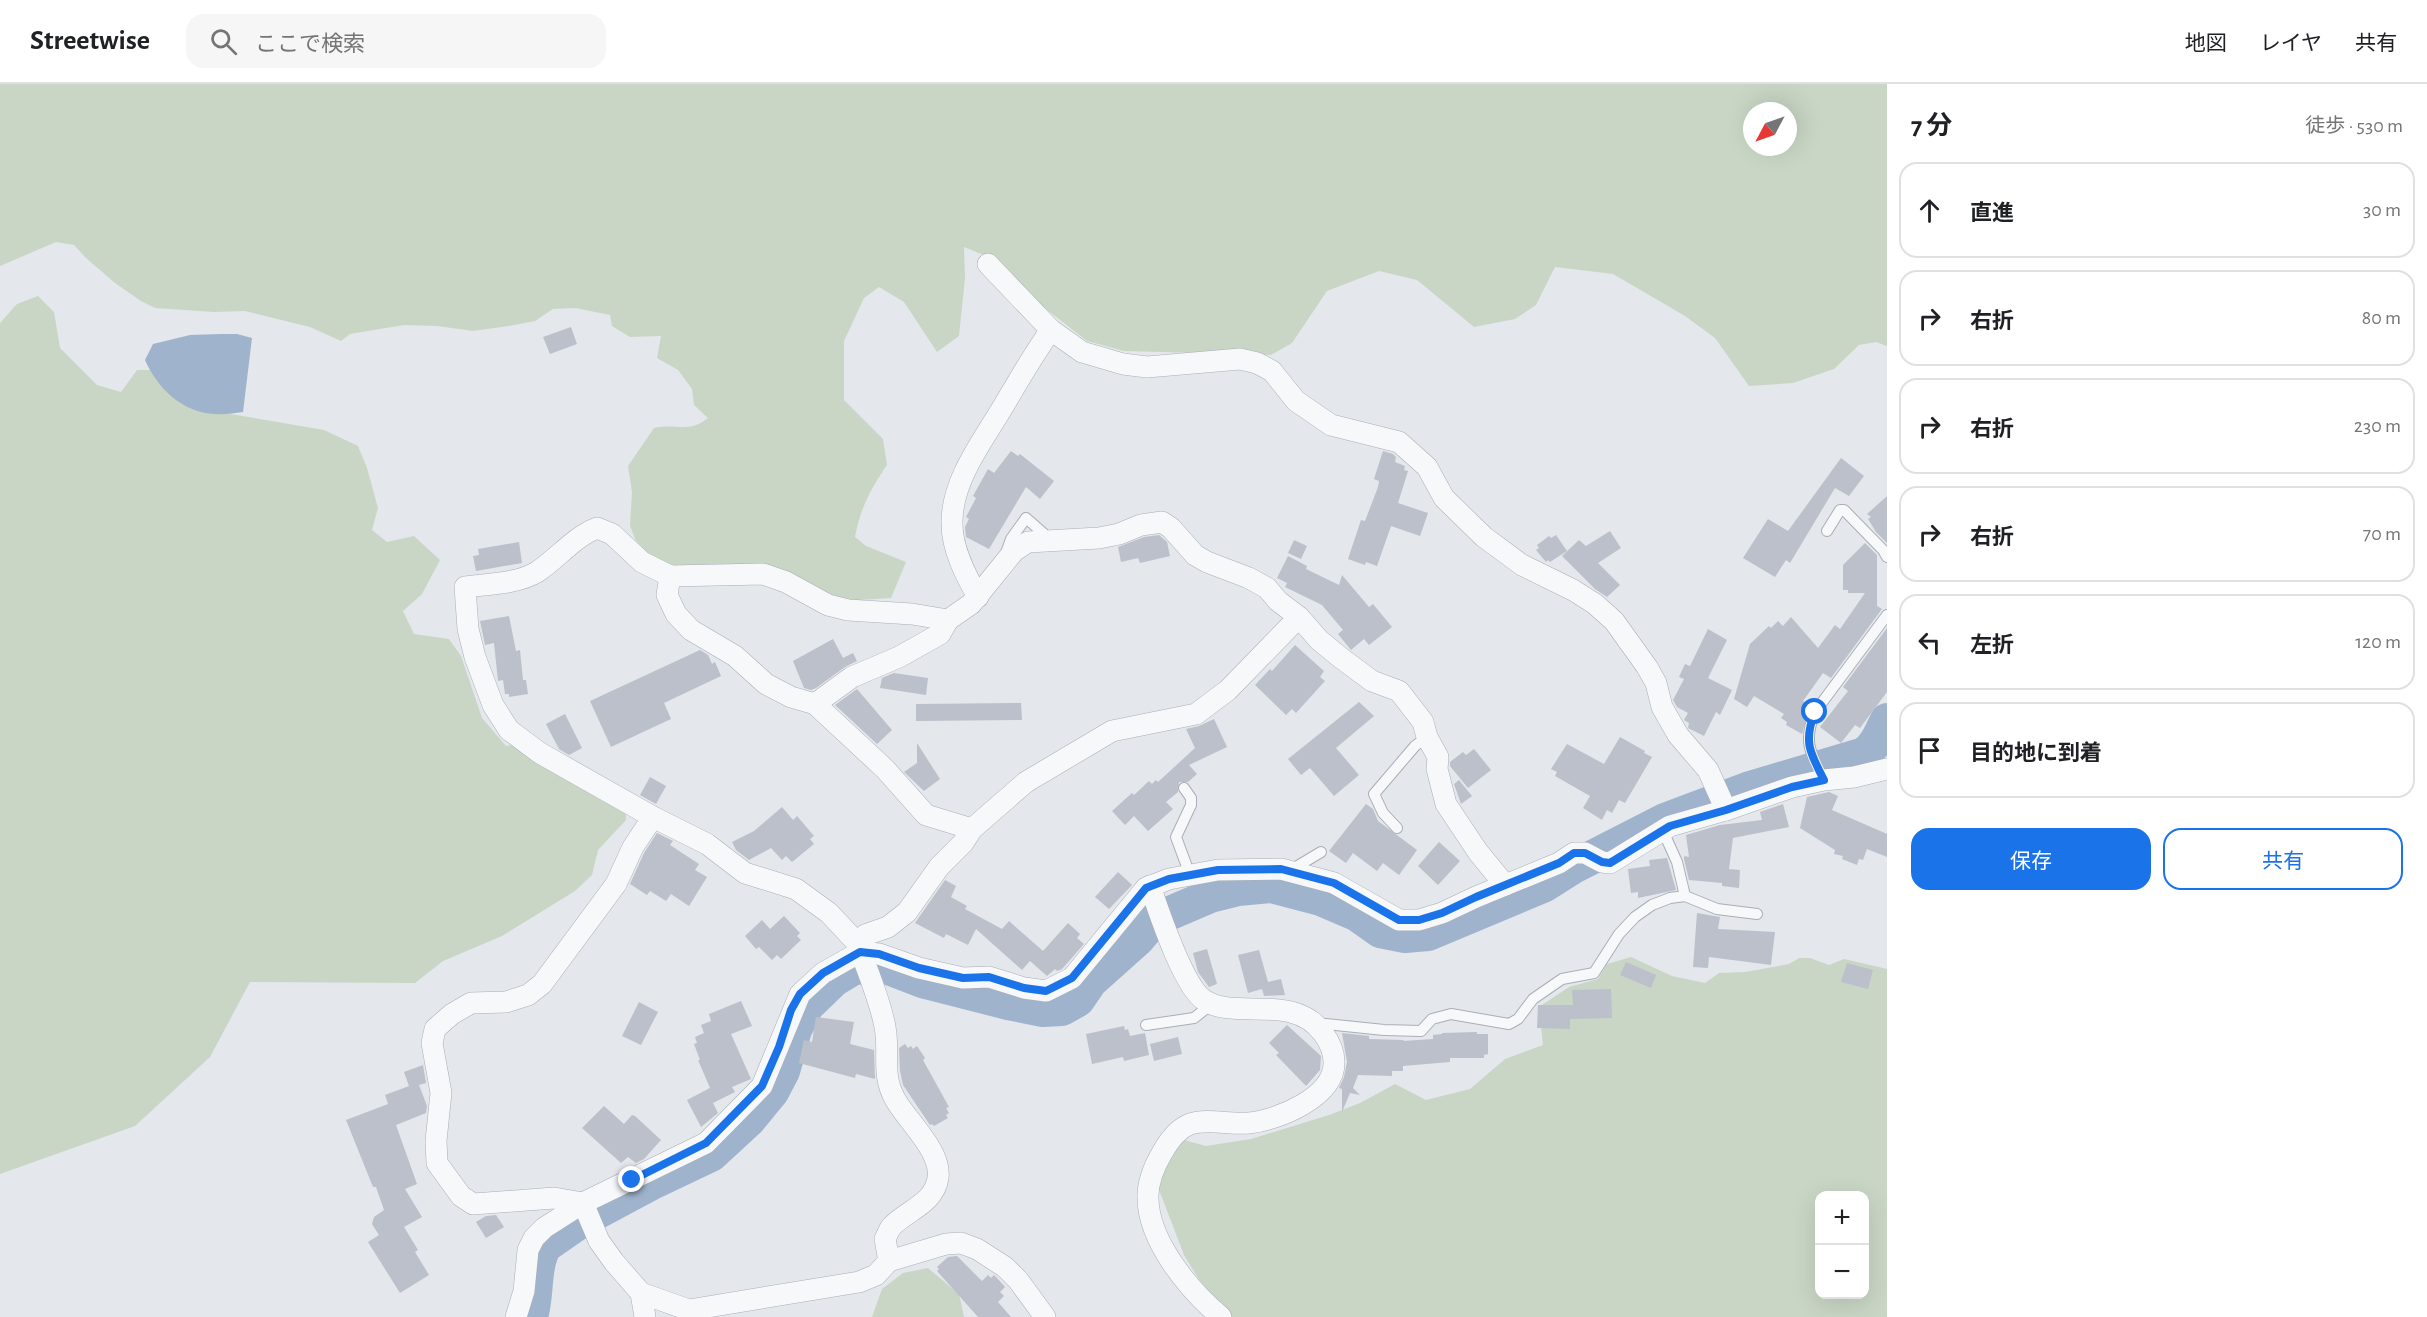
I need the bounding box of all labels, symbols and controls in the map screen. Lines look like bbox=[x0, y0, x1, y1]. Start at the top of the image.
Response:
search box bbox=[186, 14, 606, 68]
icon: search bbox=[207, 25, 240, 58]
text: Streetwise bbox=[30, 27, 150, 55]
text: ここで検索 bbox=[255, 33, 365, 55]
text: 地図 bbox=[2185, 33, 2227, 54]
text: レイヤ bbox=[2260, 33, 2322, 54]
text: 共有 bbox=[2355, 33, 2397, 54]
north arrow bbox=[1743, 102, 1797, 156]
text: 7 分 bbox=[1911, 113, 1952, 139]
text: 徒歩 · 530 m bbox=[2305, 116, 2403, 136]
icon: ahead bbox=[1913, 194, 1946, 227]
text: 30 m bbox=[2363, 200, 2401, 220]
text: 直進 bbox=[1970, 202, 2014, 224]
icon: right bbox=[1913, 302, 1946, 335]
text: 80 m bbox=[2362, 308, 2401, 328]
text: 右折 bbox=[1970, 310, 2014, 332]
icon: right bbox=[1913, 410, 1946, 443]
text: 230 m bbox=[2354, 416, 2401, 436]
text: 右折 bbox=[1970, 418, 2014, 440]
icon: right bbox=[1913, 518, 1946, 551]
text: 70 m bbox=[2363, 524, 2401, 544]
text: 右折 bbox=[1970, 526, 2014, 548]
icon: left bbox=[1913, 626, 1946, 659]
text: 120 m bbox=[2355, 632, 2401, 652]
text: 左折 bbox=[1970, 634, 2014, 656]
route start bbox=[1801, 698, 1827, 724]
icon: arrive bbox=[1913, 734, 1946, 767]
text: 目的地に到着 bbox=[1970, 742, 2102, 764]
button: 保存 bbox=[1911, 828, 2151, 890]
button: 共有 bbox=[2163, 828, 2403, 890]
route end bbox=[618, 1166, 644, 1192]
map controls bbox=[1815, 1191, 1869, 1299]
button: + bbox=[1815, 1191, 1869, 1245]
button: − bbox=[1815, 1245, 1869, 1299]

